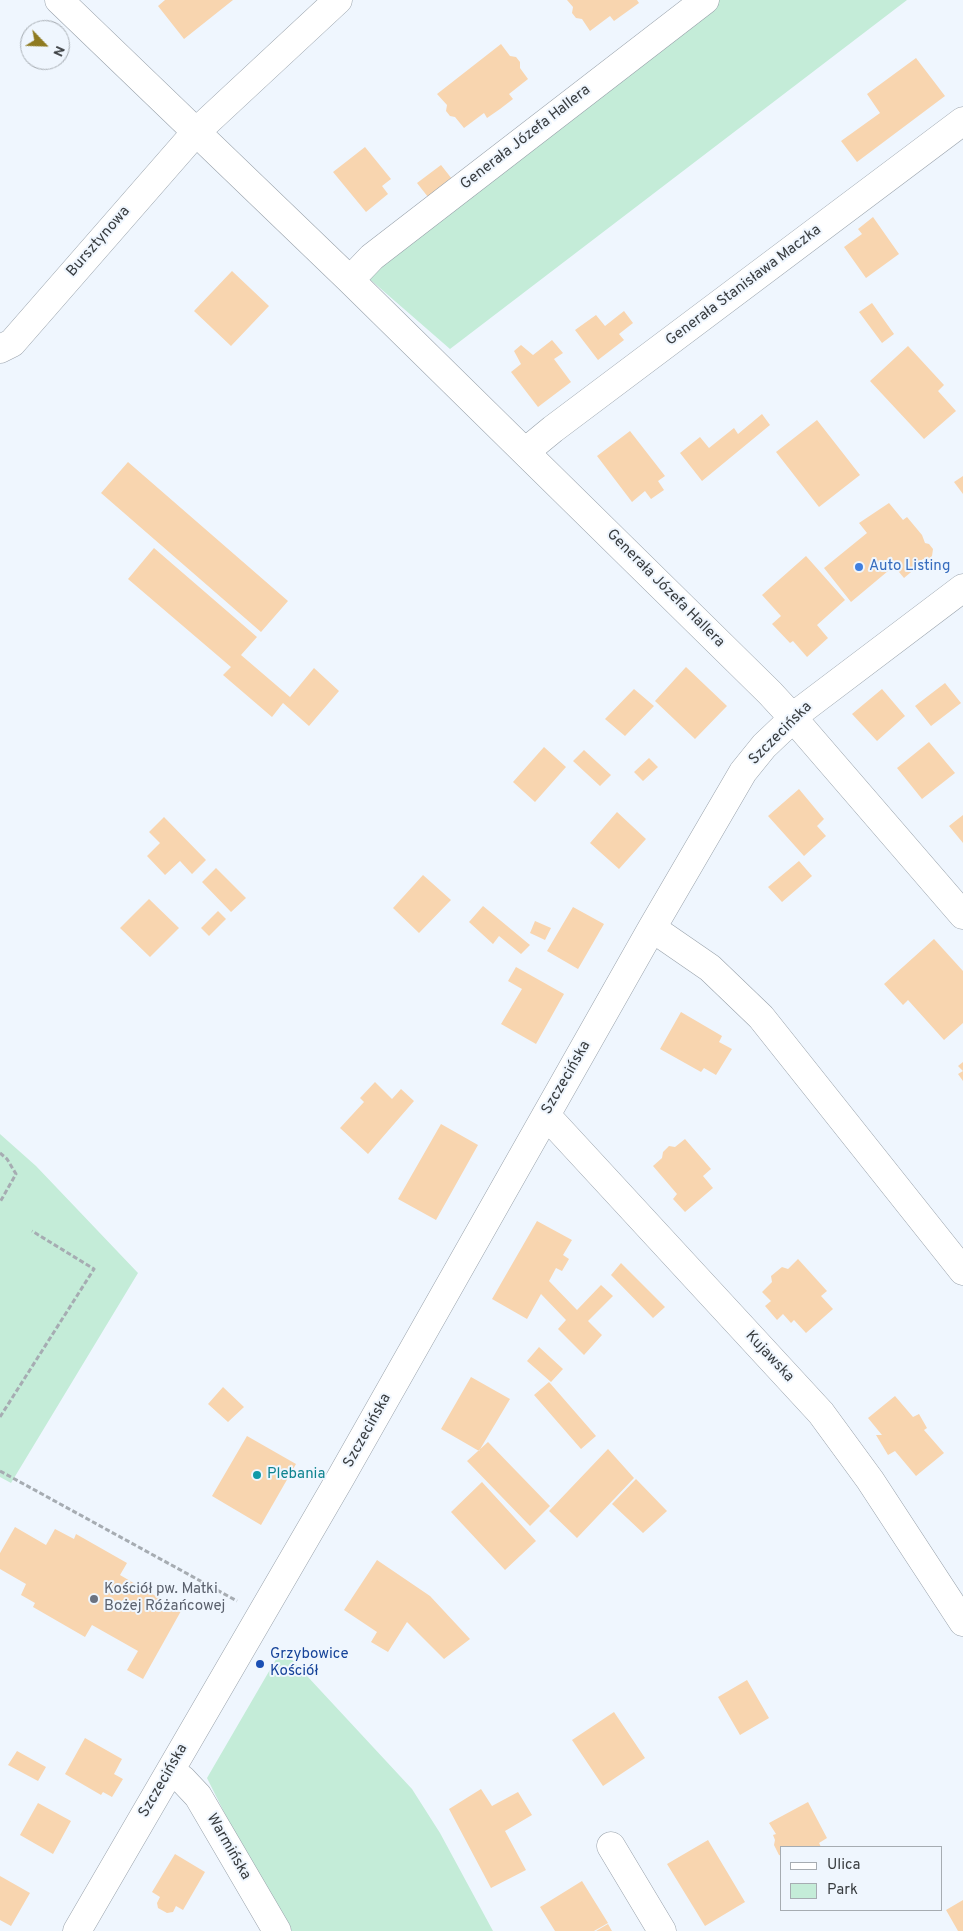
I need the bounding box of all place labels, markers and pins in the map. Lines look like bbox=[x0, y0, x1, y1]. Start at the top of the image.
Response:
place label: Auto Listing bbox=[869, 558, 950, 576]
marker: Auto Listing bbox=[853, 561, 865, 573]
place label: Plebania bbox=[267, 1466, 325, 1484]
marker: Plebania bbox=[251, 1469, 263, 1481]
place label: Kościół pw. Matki Bożej Różańcowej bbox=[104, 1581, 225, 1616]
marker: Kościół pw. Matki Bożej Różańcowej bbox=[88, 1593, 100, 1605]
place label: Grzybowice Kościół bbox=[270, 1646, 348, 1681]
marker: Grzybowice Kościół bbox=[254, 1658, 266, 1670]

